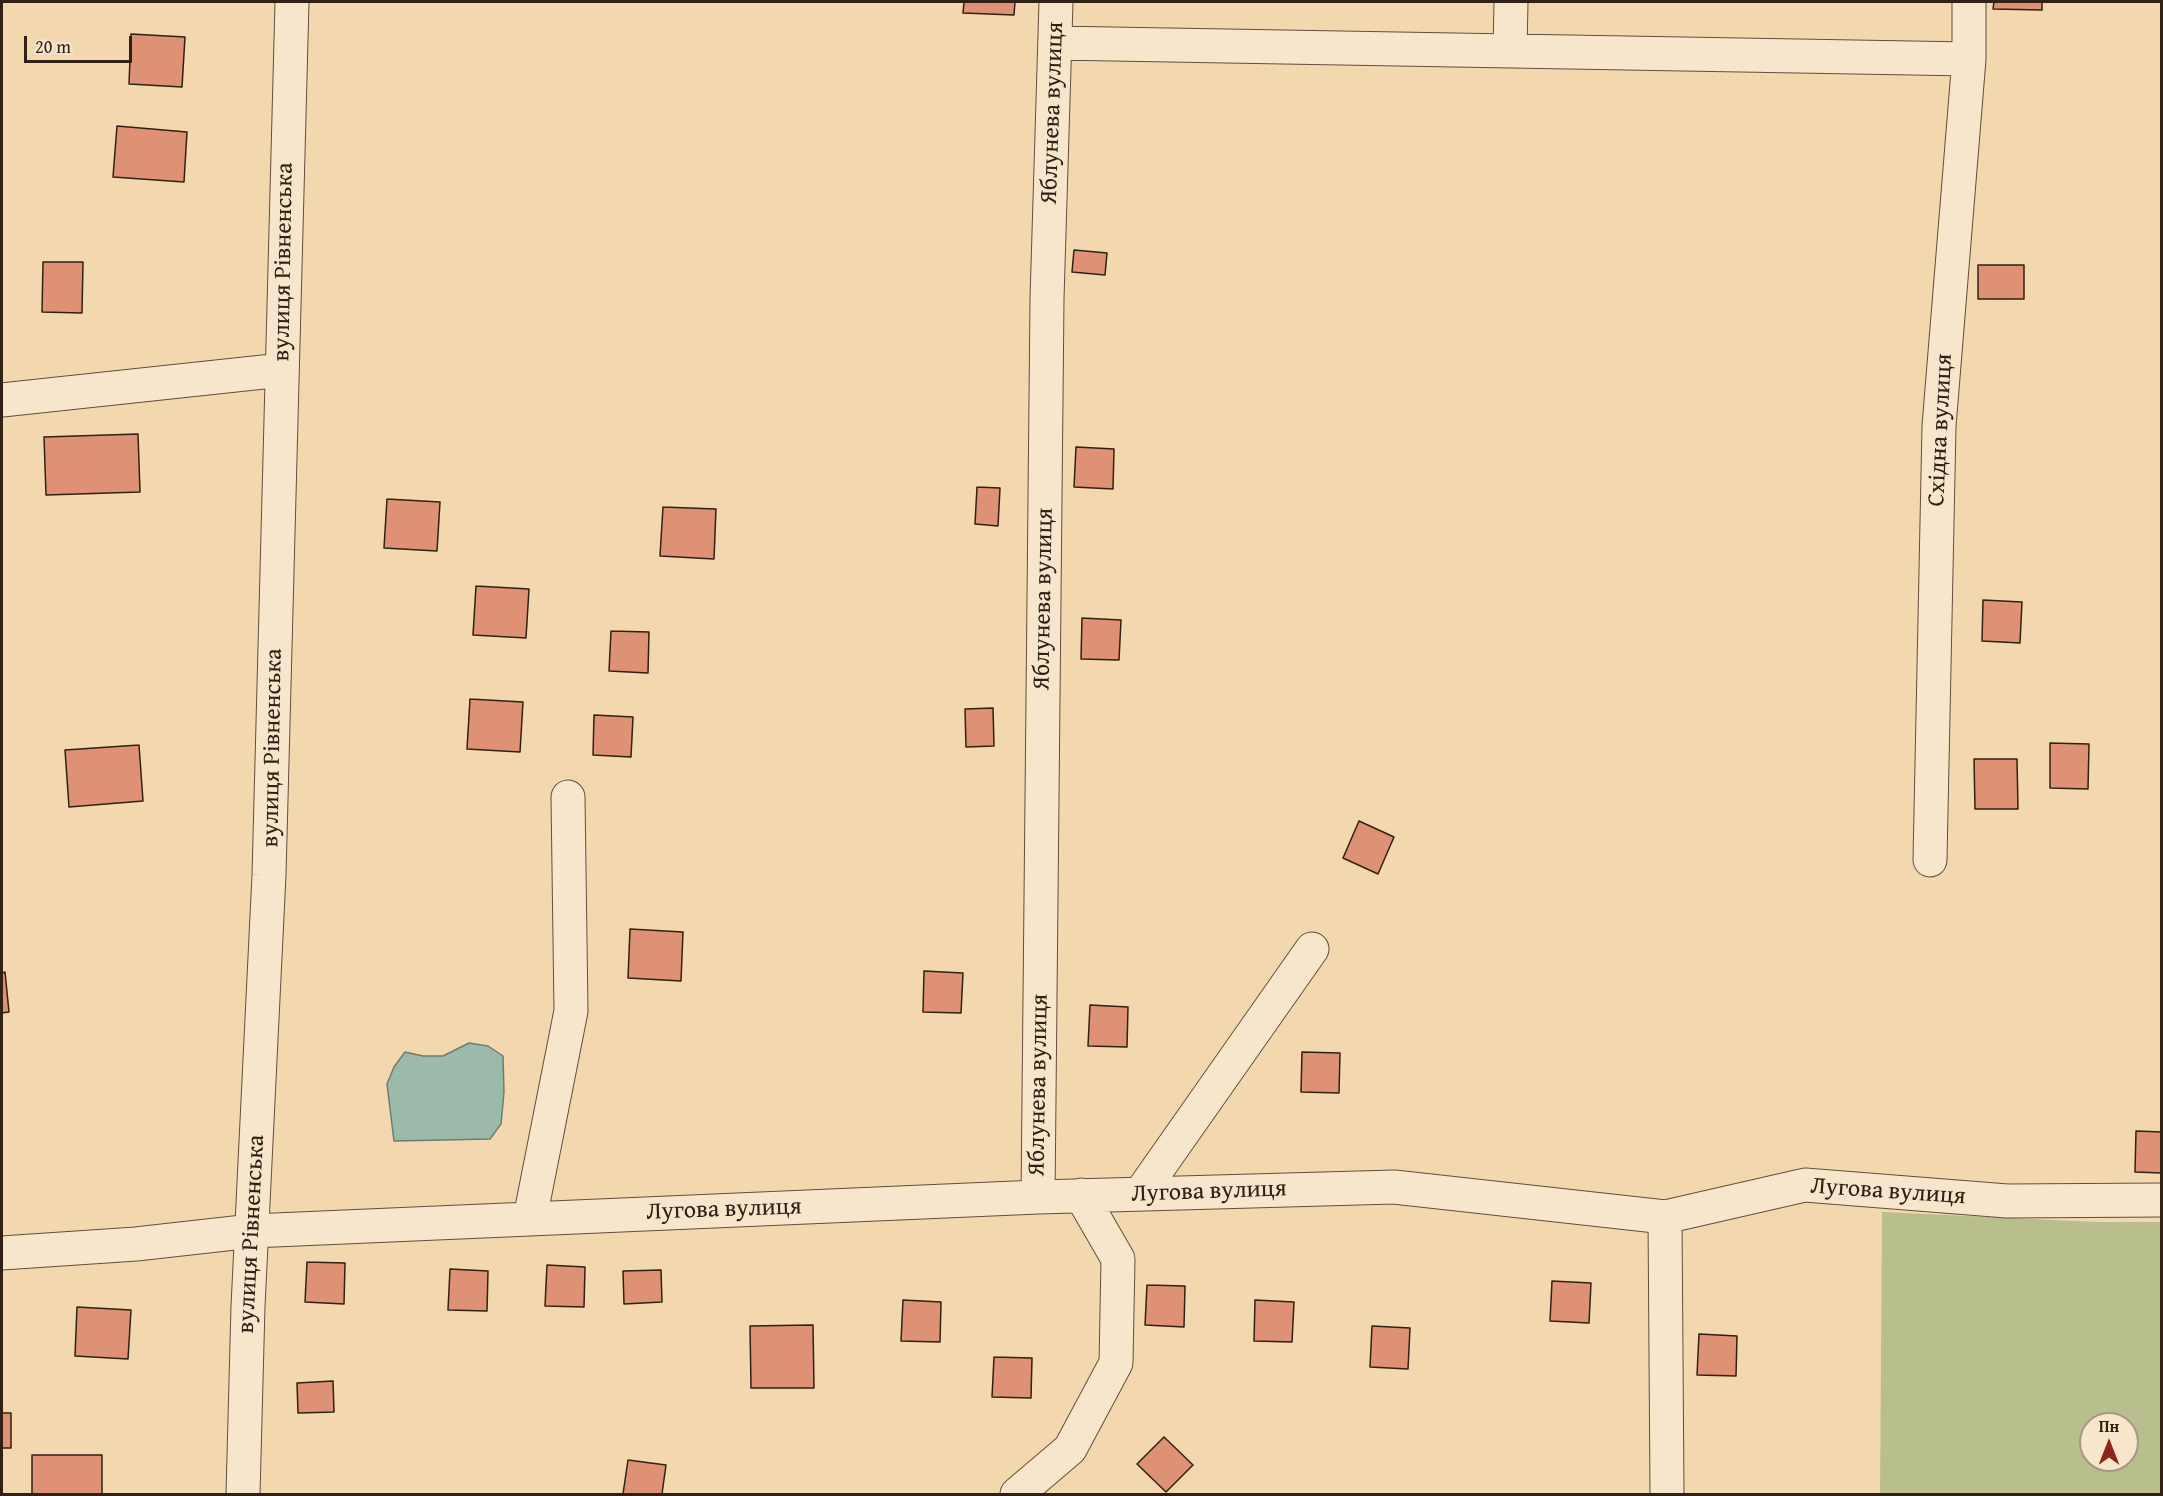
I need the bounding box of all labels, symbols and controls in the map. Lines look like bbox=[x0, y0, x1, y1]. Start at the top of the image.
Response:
street label: Яблунева вулиця bbox=[1035, 21, 1071, 205]
scale bar bbox=[27, 24, 135, 62]
text: 20 m bbox=[35, 33, 71, 60]
street label: вулиця Рівненська bbox=[268, 162, 300, 362]
street label: Східна вулиця bbox=[1923, 353, 1959, 507]
street label: Яблунева вулиця bbox=[1028, 507, 1060, 691]
street label: вулиця Рівненська bbox=[257, 648, 289, 848]
street label: Яблунева вулиця bbox=[1023, 993, 1055, 1177]
street label: вулиця Рівненська bbox=[232, 1134, 272, 1334]
street label: Лугова вулиця bbox=[1809, 1172, 1967, 1212]
street label: Лугова вулиця bbox=[1131, 1175, 1287, 1209]
street label: Лугова вулиця bbox=[646, 1193, 802, 1227]
north arrow bbox=[2079, 1412, 2139, 1472]
text: Пн bbox=[2099, 1414, 2119, 1438]

